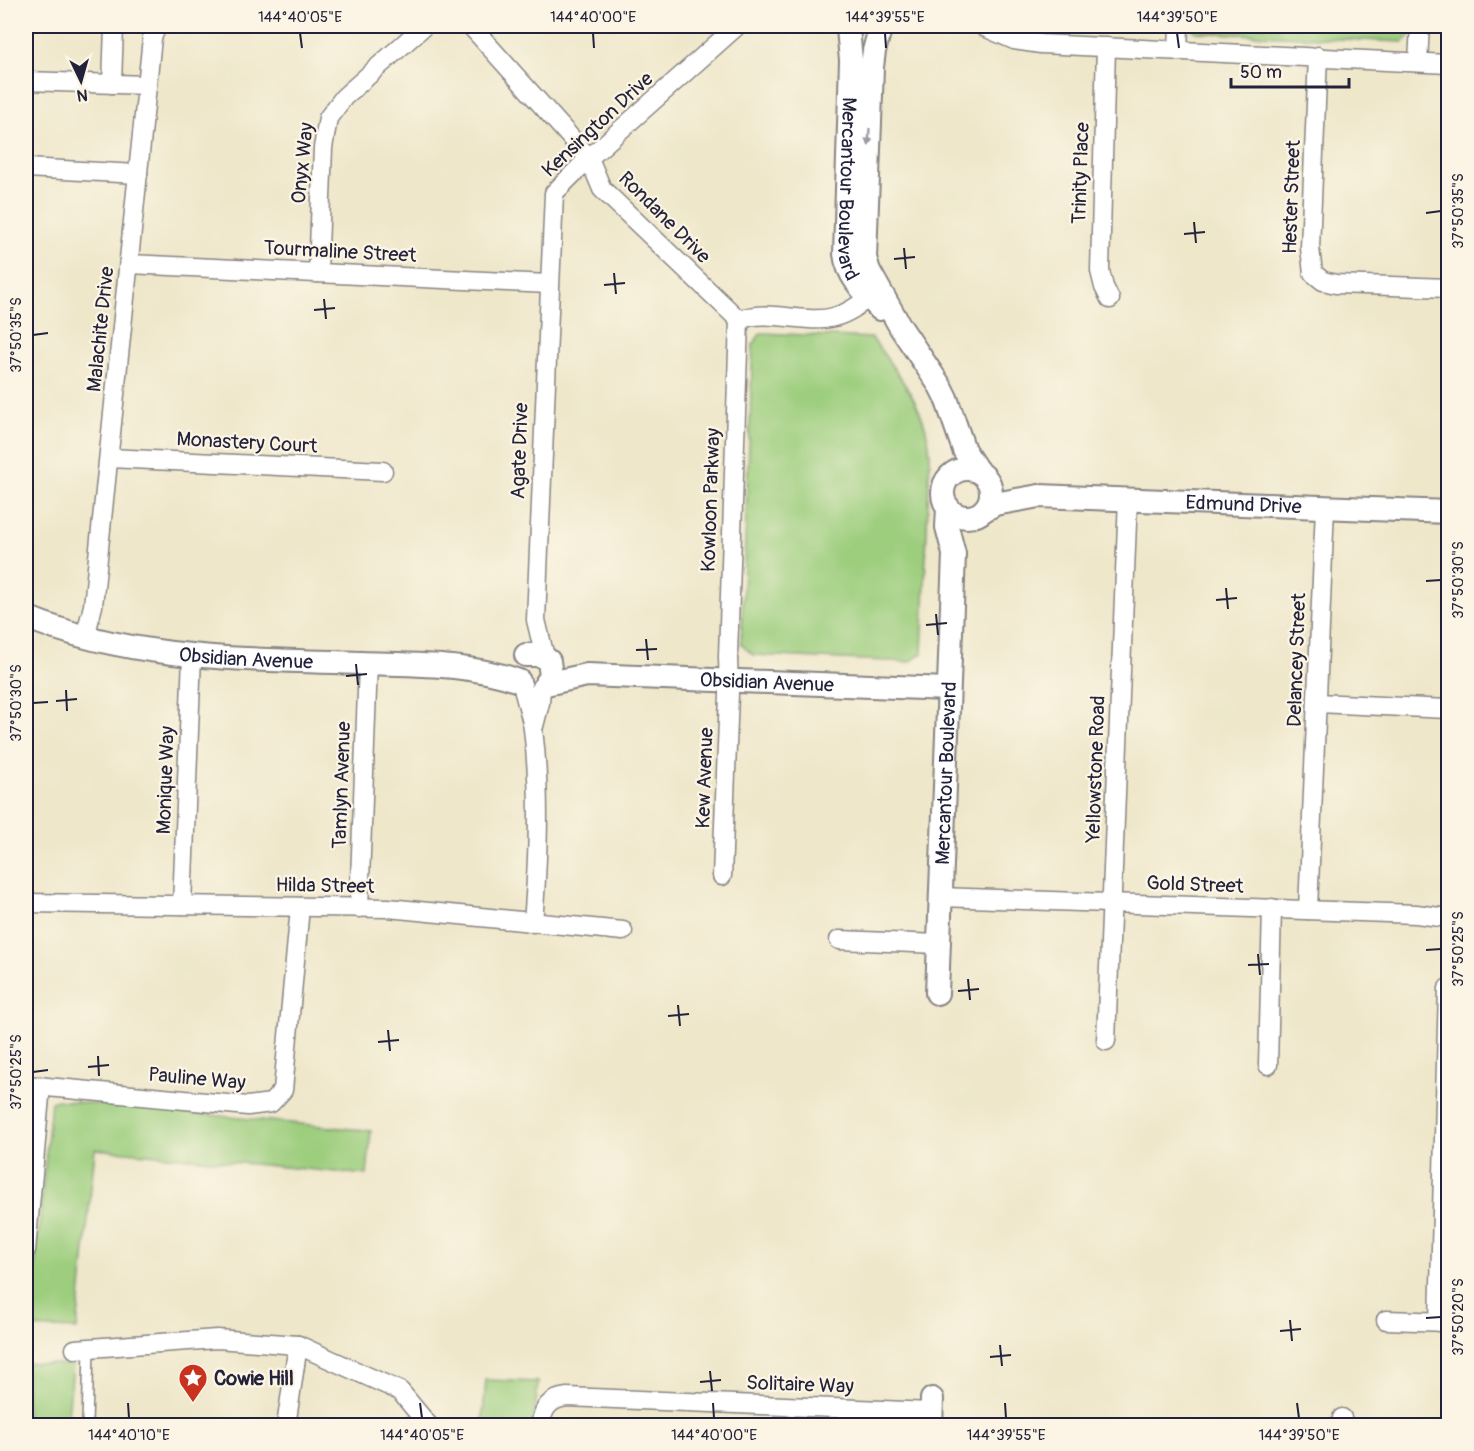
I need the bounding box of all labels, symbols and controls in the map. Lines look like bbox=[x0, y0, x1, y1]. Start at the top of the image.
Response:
text: 144°40'05"E bbox=[258, 8, 342, 27]
text: 144°40'00"E bbox=[550, 8, 636, 27]
text: 144°39'55"E bbox=[845, 8, 925, 27]
text: 144°39'50"E bbox=[1136, 8, 1218, 27]
north arrow bbox=[51, 51, 111, 111]
scale bar bbox=[1231, 51, 1350, 89]
text: 50 m bbox=[1240, 61, 1282, 84]
street label: Kensington Drive bbox=[536, 66, 658, 182]
text: N bbox=[76, 85, 88, 105]
street label: Mercantour Boulevard bbox=[832, 97, 865, 285]
street label: Onyx Way bbox=[286, 121, 319, 205]
street label: Trinity Place bbox=[1066, 122, 1095, 224]
one-way arrow bbox=[864, 128, 873, 147]
street label: Hester Street bbox=[1277, 139, 1306, 255]
street label: Rondane Drive bbox=[613, 166, 716, 269]
text: 37°50'35"S bbox=[1449, 173, 1468, 249]
street label: Tourmaline Street bbox=[263, 235, 418, 268]
street label: Malachite Drive bbox=[81, 265, 120, 393]
text: 37°50'35"S bbox=[7, 297, 26, 373]
street label: Agate Drive bbox=[505, 402, 534, 500]
street label: Monastery Court bbox=[176, 426, 319, 459]
street label: Kowloon Parkway bbox=[695, 427, 726, 572]
street label: Edmund Drive bbox=[1185, 490, 1302, 519]
text: 37°50'30"S bbox=[1449, 541, 1468, 619]
street label: Delancey Street bbox=[1282, 592, 1311, 728]
street label: Obsidian Avenue bbox=[178, 642, 314, 675]
text: 37°50'30"S bbox=[7, 664, 26, 742]
street label: Obsidian Avenue bbox=[699, 667, 835, 698]
street label: Mercantour Boulevard bbox=[930, 681, 962, 865]
street label: Yellowstone Road bbox=[1080, 695, 1111, 844]
street label: Tamlyn Avenue bbox=[327, 721, 356, 849]
street label: Monique Way bbox=[151, 725, 180, 835]
street label: Kew Avenue bbox=[690, 727, 719, 829]
street label: Gold Street bbox=[1146, 870, 1245, 899]
street label: Hilda Street bbox=[275, 872, 375, 899]
text: 37°50'25"S bbox=[1449, 911, 1468, 987]
text: 37°50'25"S bbox=[7, 1034, 26, 1110]
street label: Pauline Way bbox=[147, 1062, 247, 1095]
text: 37°50'20"S bbox=[1449, 1278, 1468, 1356]
place icon: Cowie Hill bbox=[177, 1362, 209, 1404]
place label: Cowie Hill bbox=[214, 1366, 294, 1391]
street label: Solitaire Way bbox=[746, 1370, 855, 1399]
text: 144°40'10"E bbox=[88, 1426, 170, 1445]
text: 144°40'05"E bbox=[380, 1426, 464, 1445]
text: 144°40'00"E bbox=[671, 1426, 757, 1445]
text: 144°39'55"E bbox=[966, 1426, 1046, 1445]
text: 144°39'50"E bbox=[1258, 1426, 1340, 1445]

